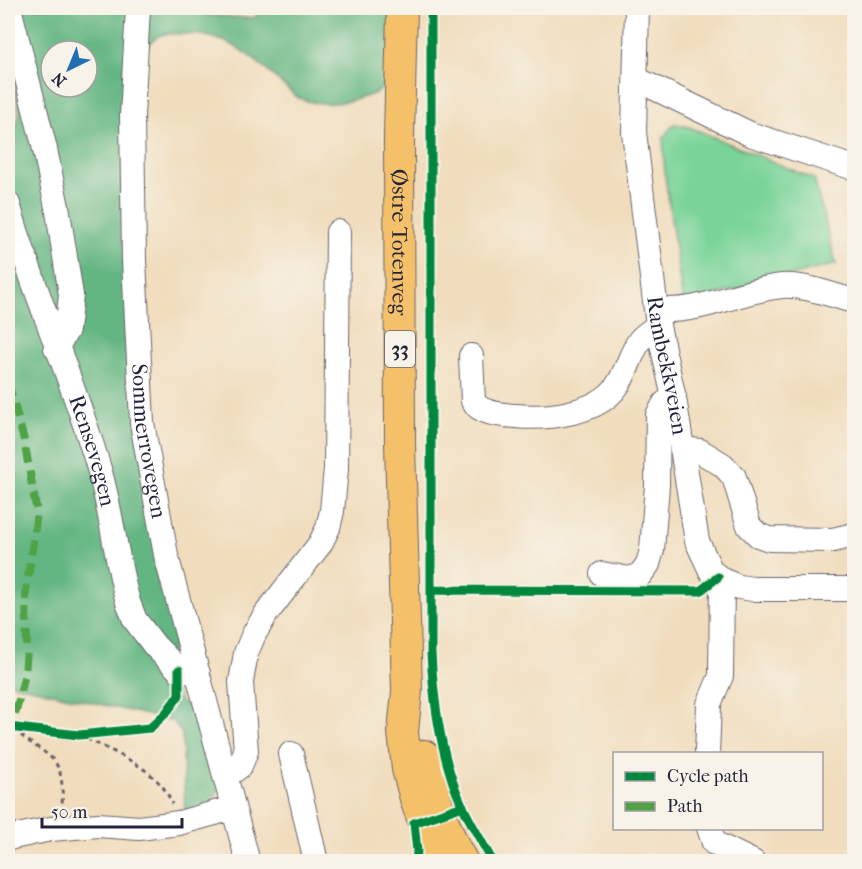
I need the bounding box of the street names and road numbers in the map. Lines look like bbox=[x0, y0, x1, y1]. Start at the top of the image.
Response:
street label: Østre Totenveg bbox=[386, 169, 413, 315]
street label: Rambekkveien bbox=[641, 295, 693, 437]
road number: 33 bbox=[385, 331, 415, 367]
street label: Sommerrovegen bbox=[126, 363, 172, 521]
street label: Rensevegen bbox=[63, 392, 121, 509]

